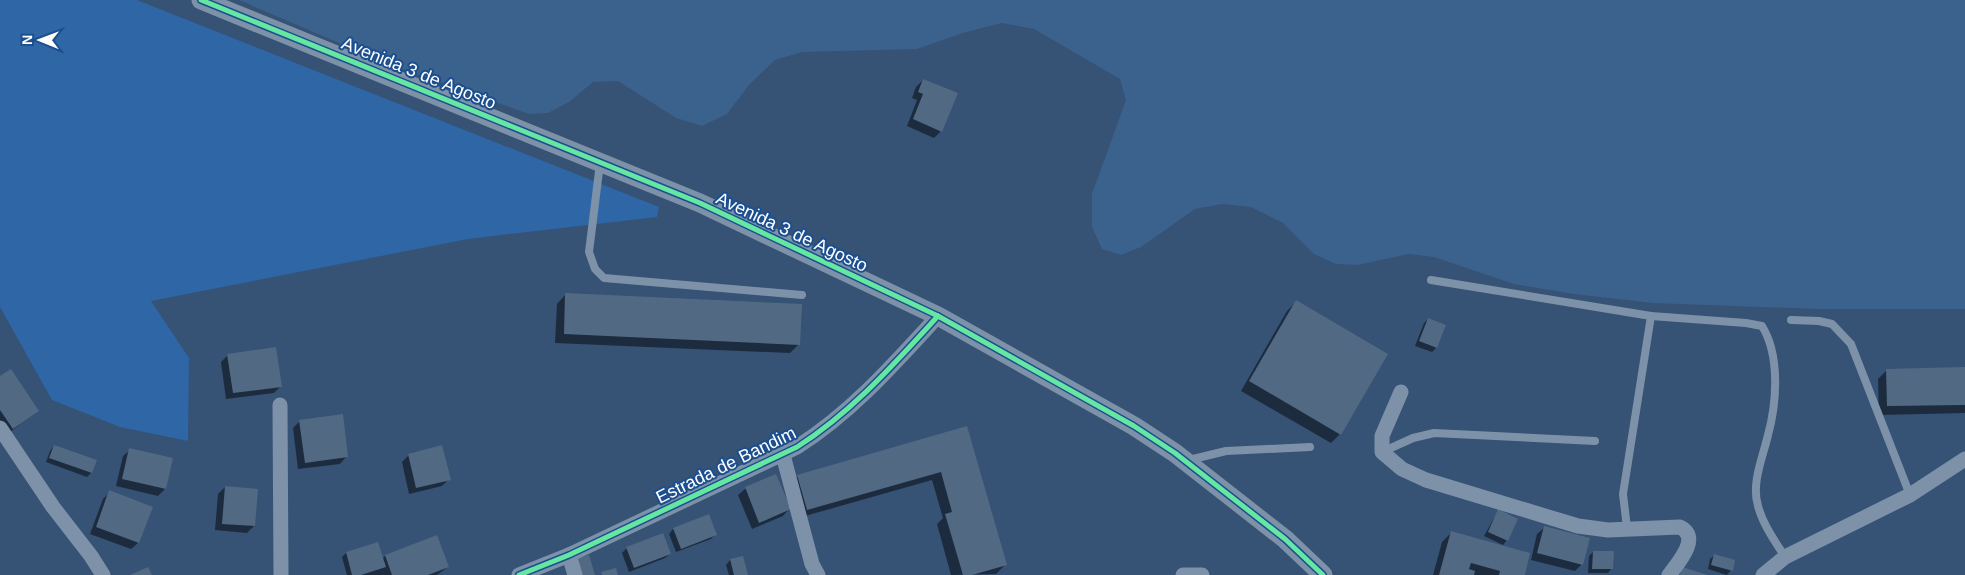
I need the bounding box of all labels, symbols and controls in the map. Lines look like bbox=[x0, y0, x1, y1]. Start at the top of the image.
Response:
north arrow bbox=[15, 15, 65, 65]
street label: Avenida 3 de Agosto bbox=[339, 33, 499, 113]
text: N bbox=[19, 35, 35, 45]
street label: Avenida 3 de Agosto bbox=[713, 188, 871, 276]
street label: Estrada de Bandim bbox=[653, 422, 799, 508]

